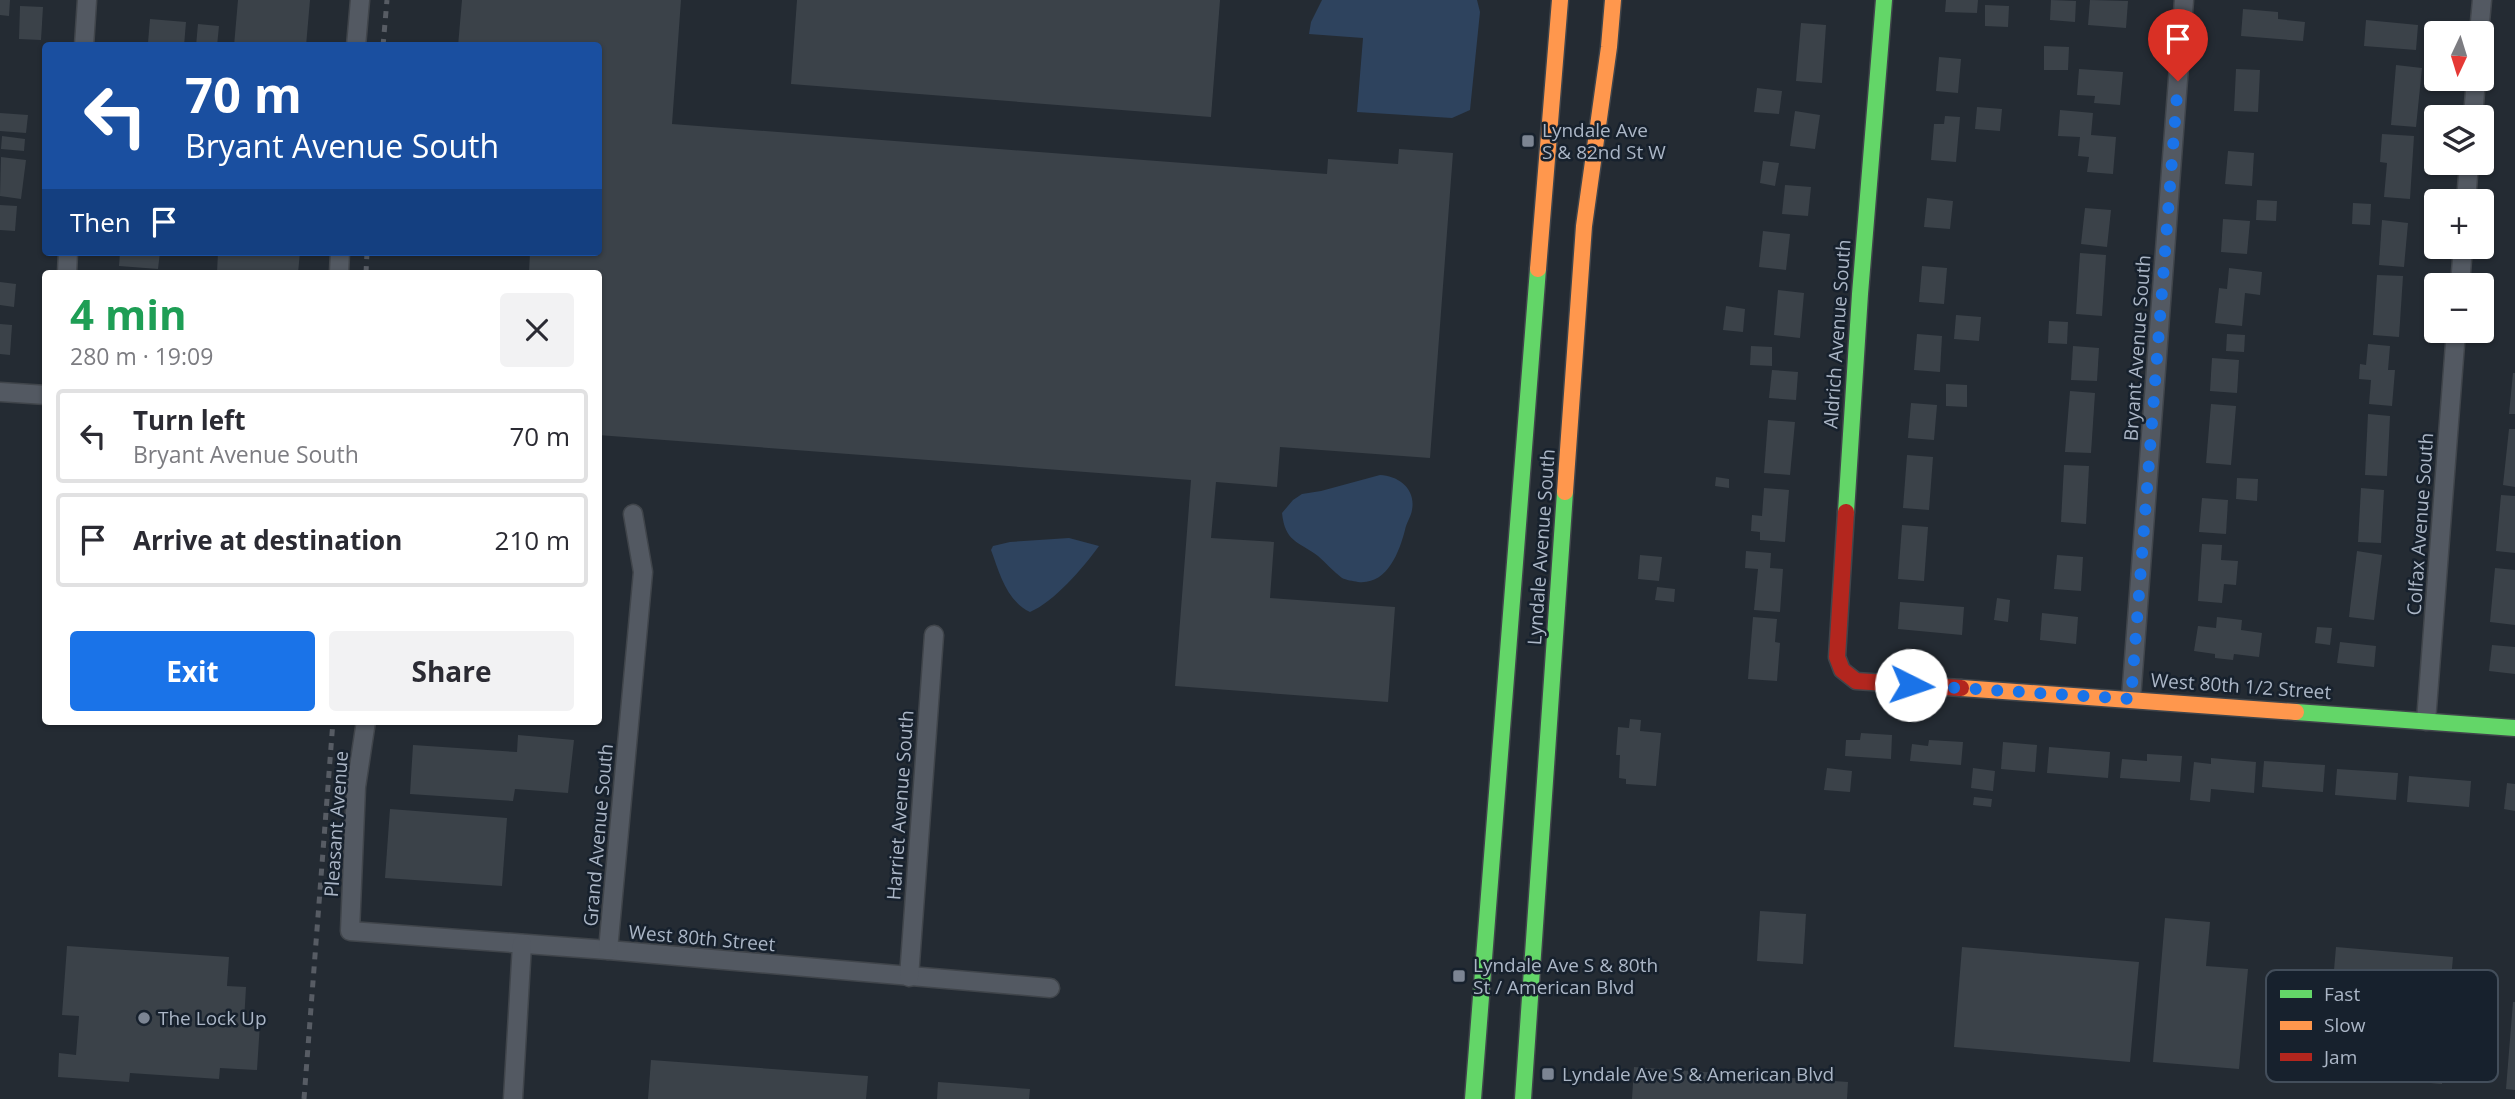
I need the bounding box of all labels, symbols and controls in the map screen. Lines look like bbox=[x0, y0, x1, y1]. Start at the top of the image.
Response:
pin bbox=[2148, 9, 2208, 81]
icon: arrive bbox=[2159, 20, 2197, 58]
north arrow bbox=[2424, 21, 2494, 91]
map controls bbox=[2424, 21, 2494, 343]
text: 70 m bbox=[185, 61, 302, 127]
icon: left bbox=[70, 70, 161, 161]
button: layers bbox=[2424, 105, 2494, 175]
place label: Lyndale Ave S & 82nd St W bbox=[1542, 117, 1666, 165]
text: Bryant Avenue South bbox=[185, 124, 499, 167]
marker: Lyndale Ave S & 82nd St W bbox=[1520, 133, 1536, 149]
button: + bbox=[2424, 189, 2494, 259]
icon: arrive bbox=[145, 203, 183, 241]
text: Then bbox=[70, 204, 131, 240]
street label: Aldrich Avenue South bbox=[1817, 238, 1857, 430]
street label: Bryant Avenue South bbox=[2118, 254, 2156, 442]
button: − bbox=[2424, 273, 2494, 343]
text: 4 min bbox=[70, 285, 187, 342]
button: close bbox=[500, 293, 574, 367]
text: 280 m · 19:09 bbox=[70, 340, 213, 372]
text: Turn left bbox=[133, 402, 245, 438]
icon: left bbox=[74, 417, 112, 455]
text: 70 m bbox=[509, 418, 570, 454]
street label: Colfax Avenue South bbox=[2401, 432, 2439, 616]
text: Bryant Avenue South bbox=[133, 438, 359, 470]
street label: Lyndale Avenue South bbox=[1521, 448, 1561, 646]
icon: arrive bbox=[74, 521, 112, 559]
text: Arrive at destination bbox=[133, 522, 402, 558]
text: 210 m bbox=[495, 522, 570, 558]
button: Exit bbox=[70, 631, 315, 711]
button: Share bbox=[329, 631, 574, 711]
position arrow bbox=[1874, 648, 1948, 722]
street label: West 80th 1/2 Street bbox=[2150, 667, 2332, 705]
street label: Harriet Avenue South bbox=[880, 709, 920, 901]
street label: Grand Avenue South bbox=[577, 743, 619, 927]
street label: Pleasant Avenue bbox=[318, 750, 354, 898]
street label: West 80th Street bbox=[628, 919, 777, 957]
place label: Lyndale Ave S & 80th St / American Blvd bbox=[1473, 952, 1658, 1000]
marker: Lyndale Ave S & 80th St / American Blvd bbox=[1451, 968, 1467, 984]
legend bbox=[2266, 970, 2498, 1082]
text: Fast bbox=[2324, 981, 2360, 1007]
place label: The Lock Up bbox=[158, 1005, 267, 1031]
marker: The Lock Up bbox=[136, 1010, 152, 1026]
text: Slow bbox=[2324, 1012, 2366, 1038]
text: Jam bbox=[2322, 1044, 2357, 1070]
place label: Lyndale Ave S & American Blvd bbox=[1562, 1061, 1834, 1087]
marker: Lyndale Ave S & American Blvd bbox=[1540, 1066, 1556, 1082]

